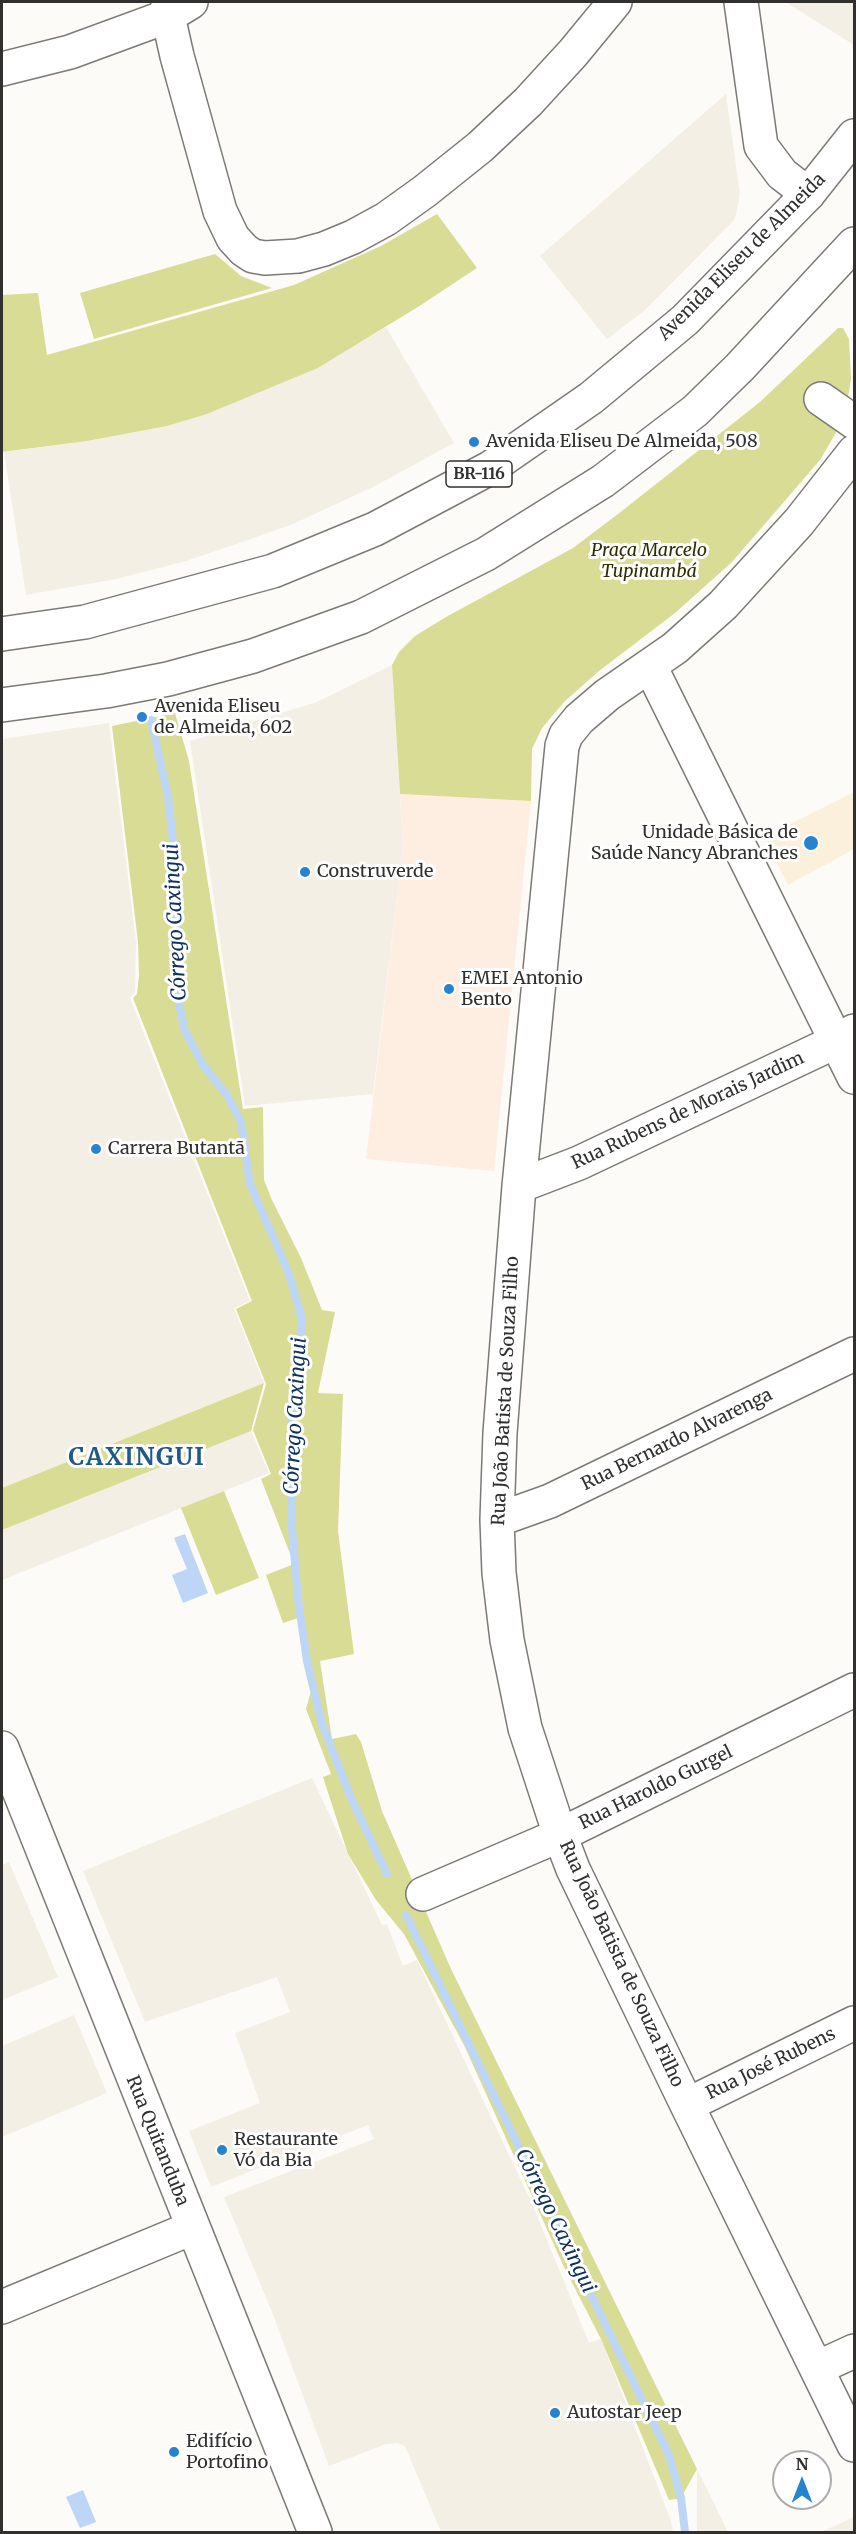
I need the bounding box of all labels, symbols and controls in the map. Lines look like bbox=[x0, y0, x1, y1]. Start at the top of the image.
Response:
street label: Avenida Eliseu de Almeida bbox=[654, 169, 830, 345]
place label: Avenida Eliseu De Almeida, 508 bbox=[486, 431, 758, 453]
marker: Avenida Eliseu De Almeida, 508 bbox=[467, 435, 481, 449]
road number: BR-116 bbox=[446, 461, 512, 487]
park label: Praça Marcelo Tupinambá bbox=[591, 540, 707, 582]
place label: Avenida Eliseu de Almeida, 602 bbox=[154, 696, 292, 738]
marker: Avenida Eliseu de Almeida, 602 bbox=[135, 710, 149, 724]
place label: Unidade Básica de Saúde Nancy Abranches bbox=[591, 822, 798, 864]
marker: Unidade Básica de Saúde Nancy Abranches bbox=[802, 834, 820, 852]
water label: Córrego Caxingui bbox=[160, 843, 192, 1001]
place label: Construverde bbox=[317, 861, 434, 883]
marker: Construverde bbox=[298, 865, 312, 879]
place label: EMEI Antonio Bento bbox=[461, 968, 583, 1010]
marker: EMEI Antonio Bento bbox=[442, 982, 456, 996]
street label: Rua Rubens de Morais Jardim bbox=[568, 1048, 808, 1174]
place label: Carrera Butantã bbox=[108, 1138, 245, 1160]
marker: Carrera Butantã bbox=[89, 1142, 103, 1156]
street label: Rua João Batista de Souza Filho bbox=[488, 1256, 524, 1526]
water label: Córrego Caxingui bbox=[280, 1337, 312, 1495]
street label: Rua Bernardo Alvarenga bbox=[578, 1384, 776, 1496]
district label: CAXINGUI bbox=[69, 1444, 205, 1472]
street label: Rua Haroldo Gurgel bbox=[576, 1741, 736, 1835]
street label: Rua João Batista de Souza Filho bbox=[554, 1837, 688, 2091]
street label: Rua José Rubens bbox=[703, 2023, 839, 2105]
street label: Rua Quitanduba bbox=[121, 2073, 193, 2209]
place label: Restaurante Vó da Bia bbox=[234, 2129, 338, 2172]
marker: Restaurante Vó da Bia bbox=[215, 2143, 229, 2157]
water label: Córrego Caxingui bbox=[510, 2145, 600, 2297]
place label: Autostar Jeep bbox=[567, 2402, 682, 2424]
marker: Autostar Jeep bbox=[548, 2406, 562, 2420]
place label: Edifício Portofino bbox=[186, 2431, 268, 2474]
marker: Edifício Portofino bbox=[167, 2445, 181, 2459]
north arrow bbox=[772, 2450, 832, 2510]
text: N bbox=[796, 2454, 808, 2474]

